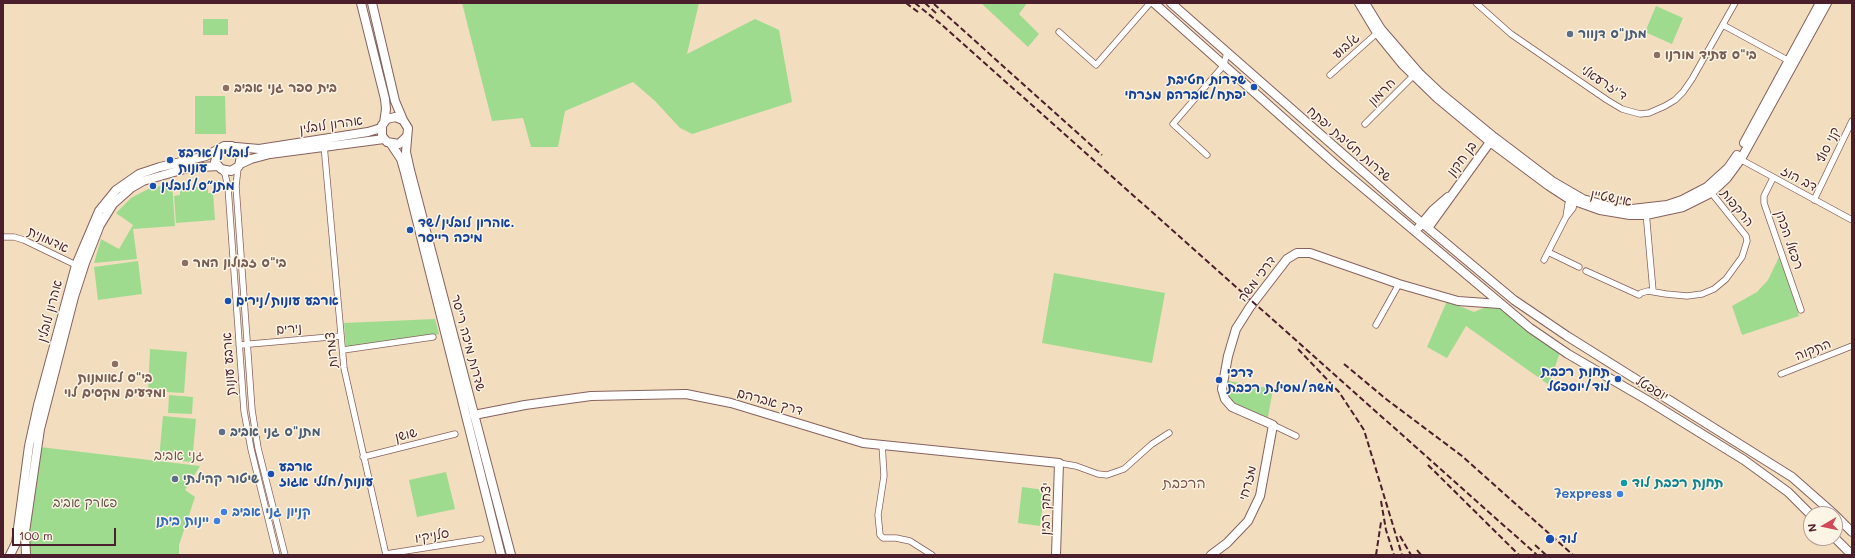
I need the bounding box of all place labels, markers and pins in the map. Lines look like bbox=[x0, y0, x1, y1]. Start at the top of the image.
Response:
place label: מתנ"ס דנוור bbox=[1578, 26, 1647, 42]
marker: מתנ"ס דנוור bbox=[1565, 29, 1575, 39]
place label: בי"ס עתיד מורנו bbox=[1665, 47, 1757, 63]
marker: בי"ס עתיד מורנו bbox=[1652, 50, 1662, 60]
place label: שדרות חטיבת יפתח/אברהם מזרחי bbox=[1125, 72, 1246, 103]
place label: בית ספר גני אביב bbox=[234, 80, 337, 96]
marker: שדרות חטיבת יפתח/אברהם מזרחי bbox=[1249, 82, 1259, 92]
marker: בית ספר גני אביב bbox=[221, 83, 231, 93]
place label: לובלין/ארבע עונות bbox=[178, 145, 249, 176]
marker: לובלין/ארבע עונות bbox=[165, 155, 175, 165]
place label: מתנ״ס/לובלין bbox=[161, 178, 235, 194]
marker: מתנ״ס/לובלין bbox=[148, 181, 158, 191]
place label: אהרון לובלין/שד. מיכה רייסר bbox=[418, 215, 514, 246]
marker: אהרון לובלין/שד. מיכה רייסר bbox=[405, 225, 415, 235]
place label: בי"ס זבולון המר bbox=[193, 255, 287, 271]
marker: בי"ס זבולון המר bbox=[180, 258, 190, 268]
place label: ארבע עונות/נירים bbox=[236, 293, 339, 309]
marker: ארבע עונות/נירים bbox=[223, 296, 233, 306]
marker: בי"ס לאומנות ומדעים מקסים לוי bbox=[110, 359, 120, 369]
place label: תחנת רכבת לוד/יוספטל bbox=[1541, 364, 1610, 395]
place label: דרכי משה/מסילת רכבת bbox=[1227, 365, 1334, 396]
place label: בי"ס לאומנות ומדעים מקסים לוי bbox=[64, 370, 166, 401]
marker: תחנת רכבת לוד/יוספטל bbox=[1613, 374, 1623, 384]
marker: דרכי משה/מסילת רכבת bbox=[1214, 375, 1224, 385]
place label: מתנ"ס גני אביב bbox=[230, 424, 321, 440]
marker: מתנ"ס גני אביב bbox=[217, 427, 227, 437]
place label: ארבע עונות/חללי אגוז bbox=[279, 459, 373, 490]
marker: ארבע עונות/חללי אגוז bbox=[266, 469, 276, 479]
place label: שיטור קהילתי bbox=[183, 471, 259, 487]
marker: שיטור קהילתי bbox=[170, 474, 180, 484]
place label: תחנת רכבת לוד bbox=[1632, 475, 1723, 491]
marker: תחנת רכבת לוד bbox=[1619, 478, 1629, 488]
place label: 7express bbox=[1554, 486, 1612, 502]
marker: 7express bbox=[1615, 489, 1625, 499]
place label: קניון גני אביב bbox=[232, 504, 311, 520]
marker: קניון גני אביב bbox=[219, 507, 229, 517]
place label: יינות ביתן bbox=[156, 513, 209, 529]
marker: יינות ביתן bbox=[212, 516, 222, 526]
place label: לוד bbox=[1559, 531, 1577, 547]
marker: לוד bbox=[1544, 533, 1556, 545]

